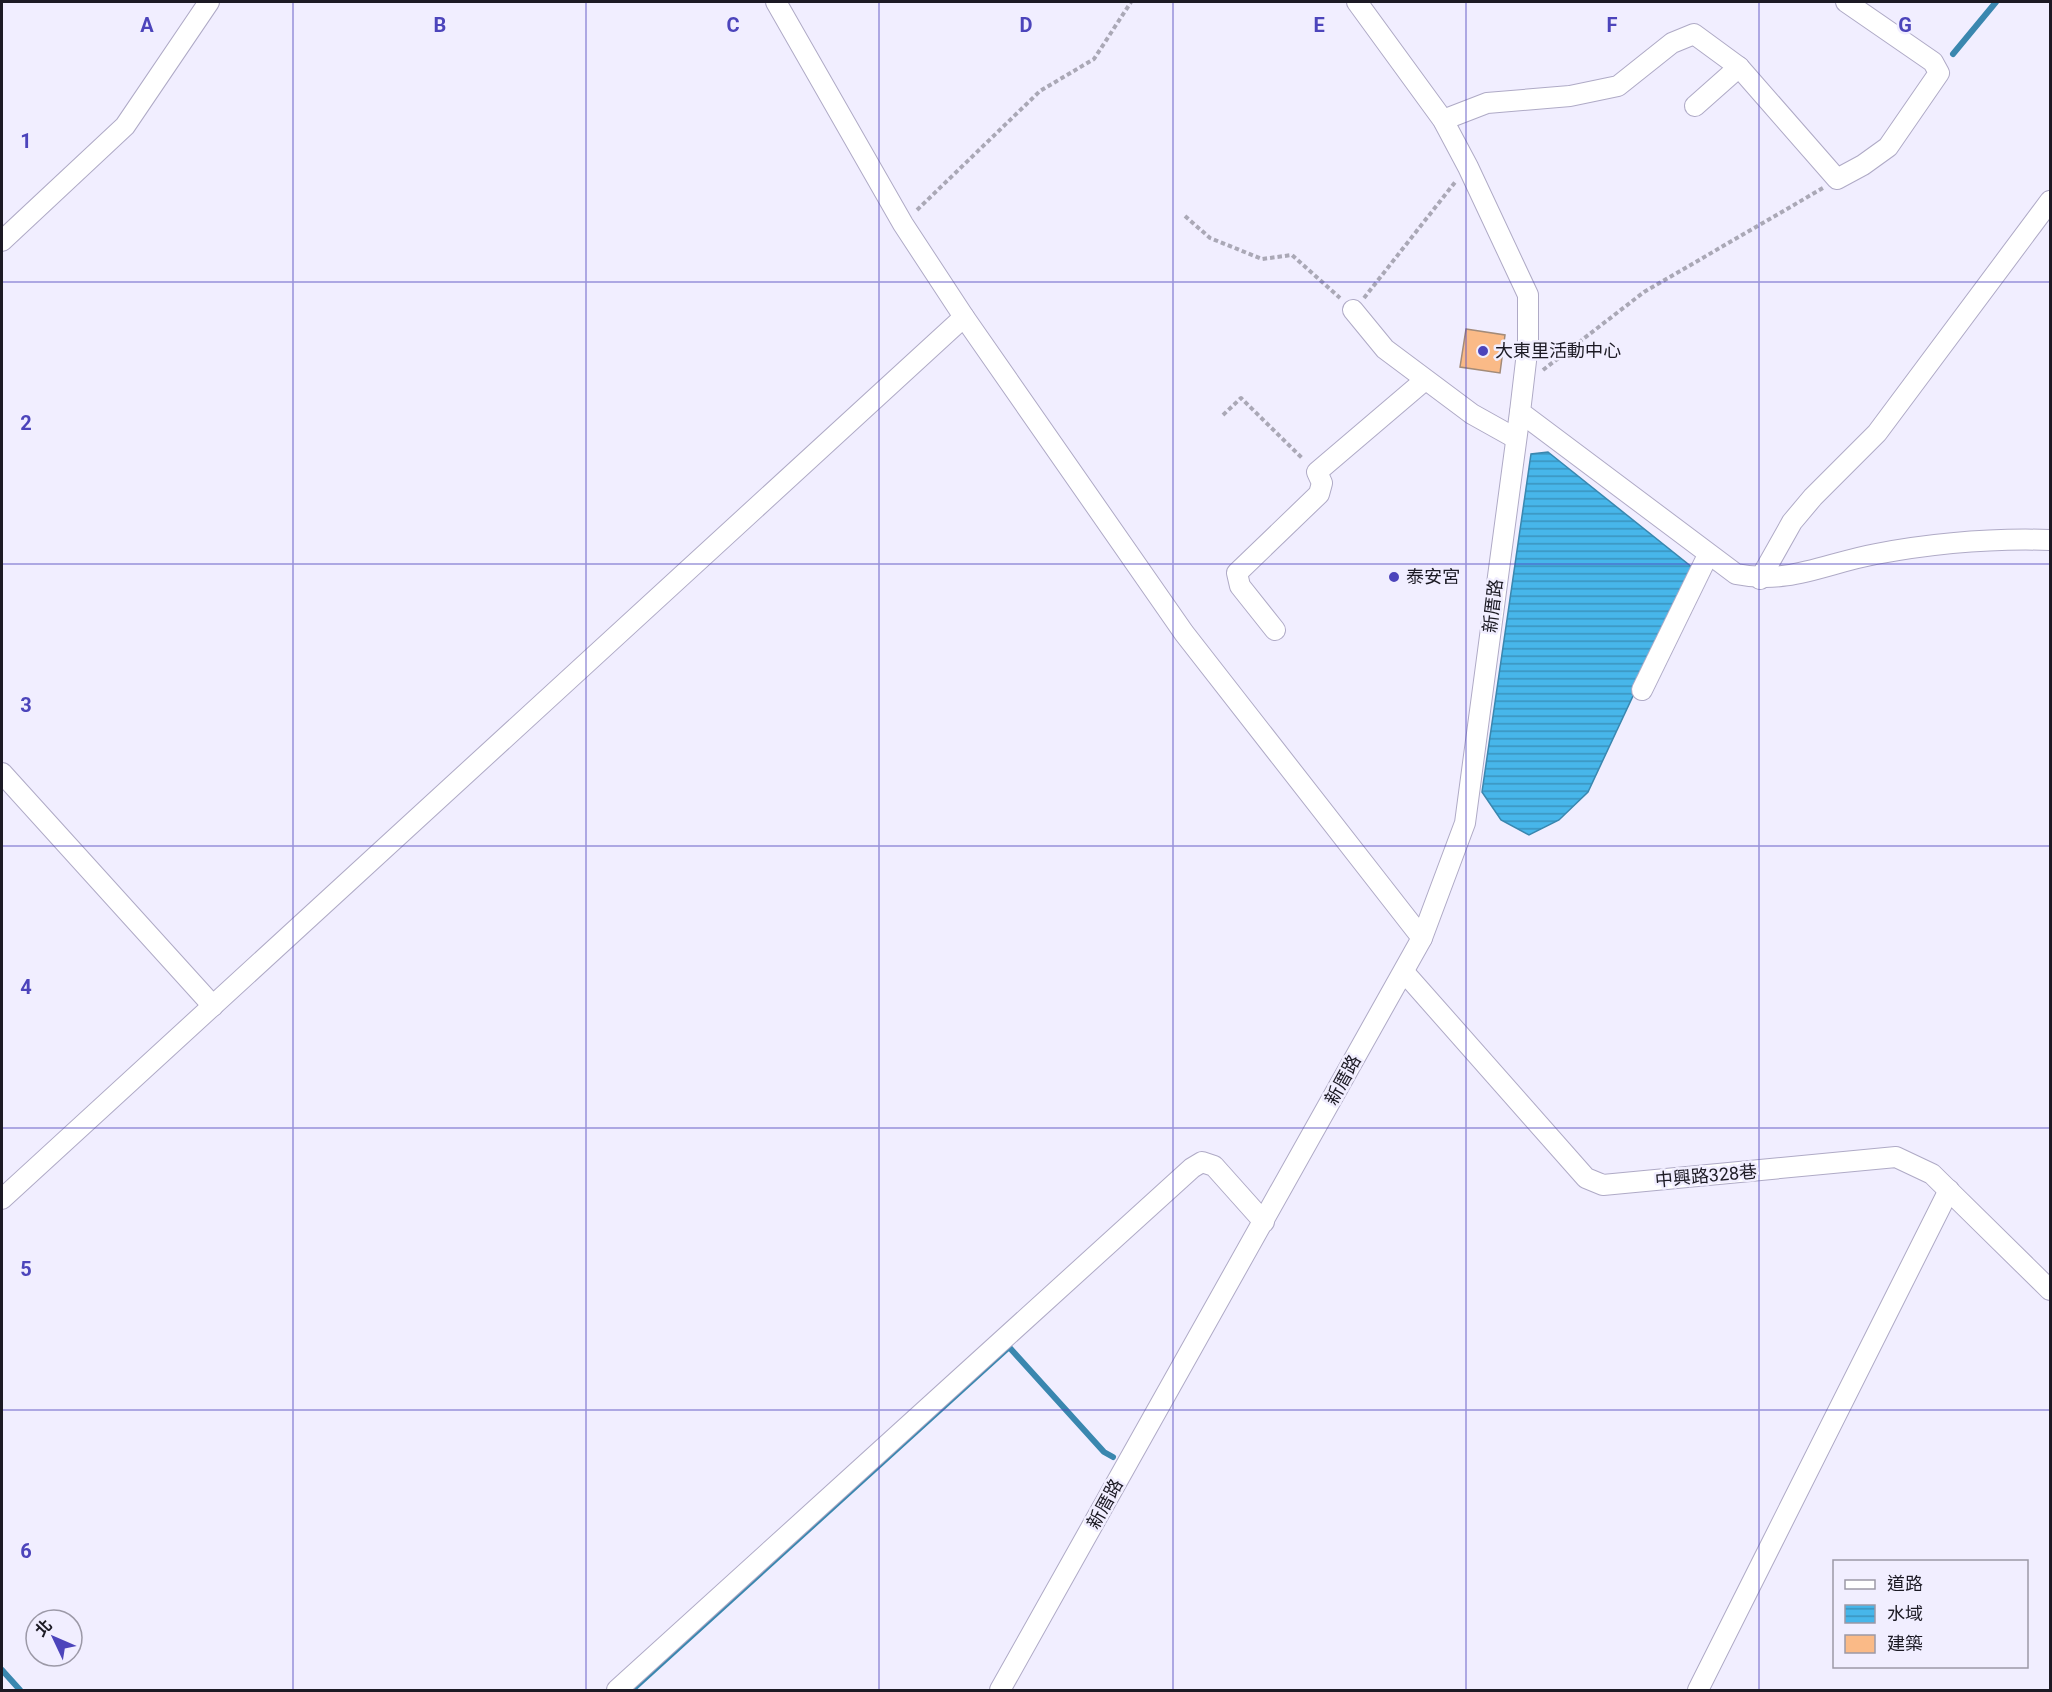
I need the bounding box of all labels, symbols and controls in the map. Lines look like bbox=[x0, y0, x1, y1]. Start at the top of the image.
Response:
text: A bbox=[140, 13, 154, 37]
text: B bbox=[434, 13, 446, 37]
text: C bbox=[726, 13, 740, 37]
text: D bbox=[1020, 13, 1033, 37]
text: E bbox=[1313, 13, 1325, 37]
text: F bbox=[1607, 13, 1618, 37]
text: G bbox=[1898, 13, 1912, 37]
text: 1 bbox=[20, 129, 32, 153]
place label: 大東里活動中心 bbox=[1495, 340, 1621, 361]
marker: 大東里活動中心 bbox=[1476, 344, 1490, 358]
text: 2 bbox=[20, 411, 32, 435]
place label: 泰安宮 bbox=[1406, 566, 1460, 587]
marker: 泰安宮 bbox=[1387, 570, 1401, 584]
street label: 新厝路 bbox=[1479, 578, 1506, 634]
text: 3 bbox=[20, 693, 32, 717]
text: 4 bbox=[20, 975, 32, 999]
street label: 新厝路 bbox=[1320, 1051, 1365, 1108]
street label: 中興路328巷 bbox=[1654, 1161, 1758, 1190]
text: 5 bbox=[20, 1257, 32, 1281]
street label: 新厝路 bbox=[1082, 1475, 1127, 1532]
text: 6 bbox=[20, 1539, 32, 1563]
legend bbox=[1833, 1560, 2028, 1668]
text: 道路 bbox=[1887, 1573, 1923, 1594]
text: 水域 bbox=[1887, 1603, 1923, 1624]
north arrow bbox=[24, 1608, 84, 1668]
text: 北 bbox=[31, 1616, 56, 1640]
text: 建築 bbox=[1887, 1633, 1923, 1654]

